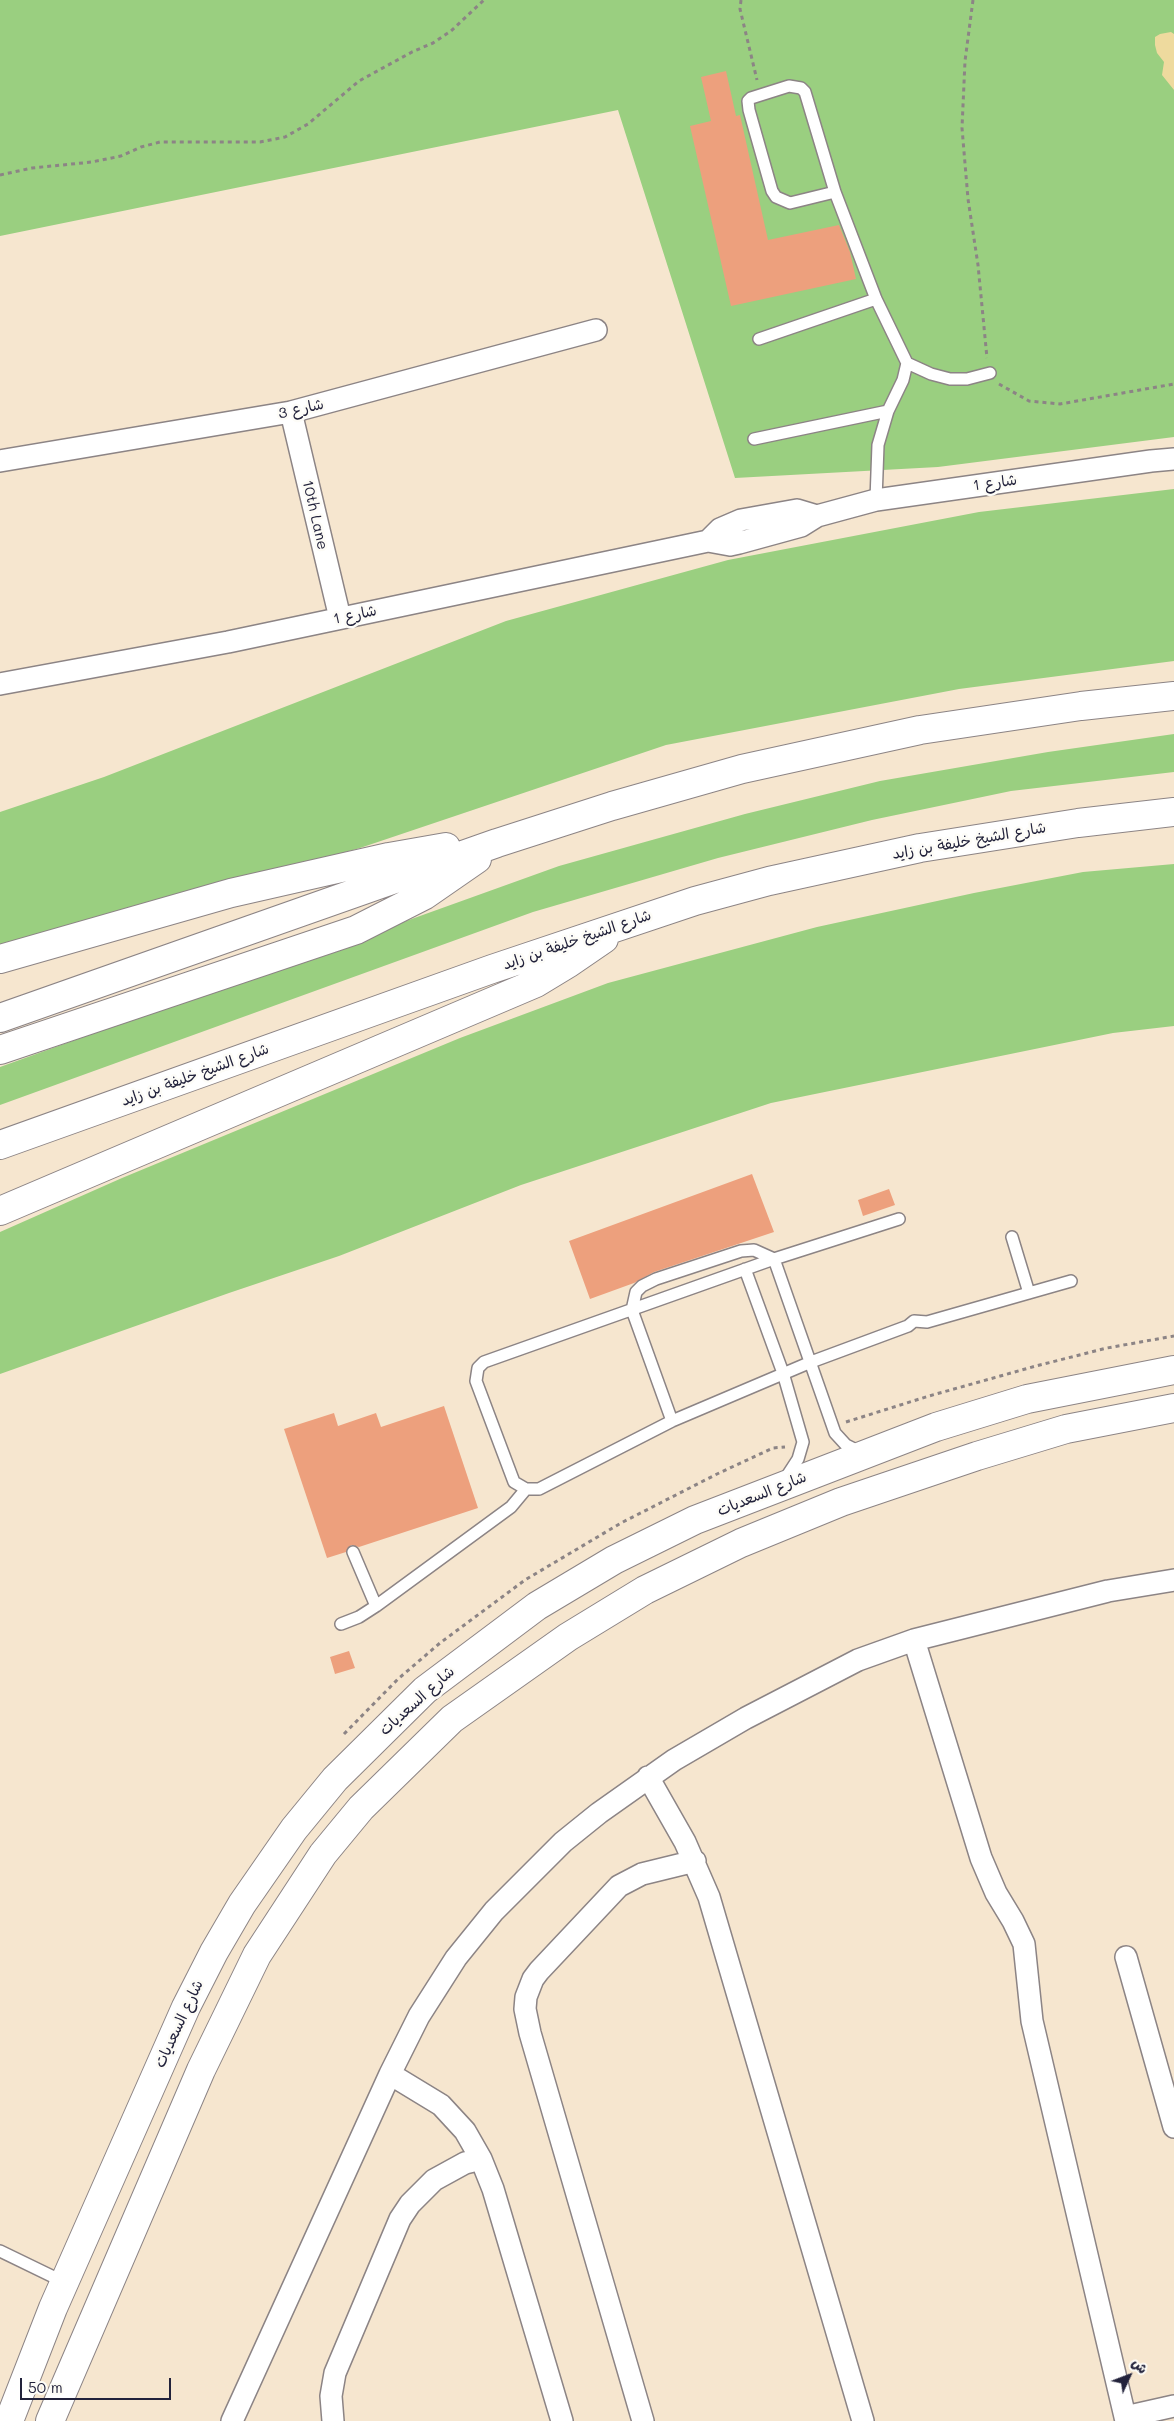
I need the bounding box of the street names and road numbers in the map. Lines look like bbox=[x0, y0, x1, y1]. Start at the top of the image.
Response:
street label: شارع 3 bbox=[277, 395, 325, 423]
street label: شارع 1 bbox=[972, 471, 1018, 495]
street label: 10th Lane bbox=[298, 479, 332, 551]
street label: شارع 1 bbox=[332, 602, 378, 628]
street label: شارع الشيخ خليفة بن زايد bbox=[891, 819, 1047, 863]
street label: شارع الشيخ خليفة بن زايد bbox=[500, 906, 654, 974]
street label: شارع الشيخ خليفة بن زايد bbox=[119, 1040, 271, 1110]
street label: شارع السعديات bbox=[715, 1468, 809, 1520]
street label: شارع السعديات bbox=[376, 1663, 458, 1739]
street label: شارع السعديات bbox=[151, 1977, 207, 2071]

